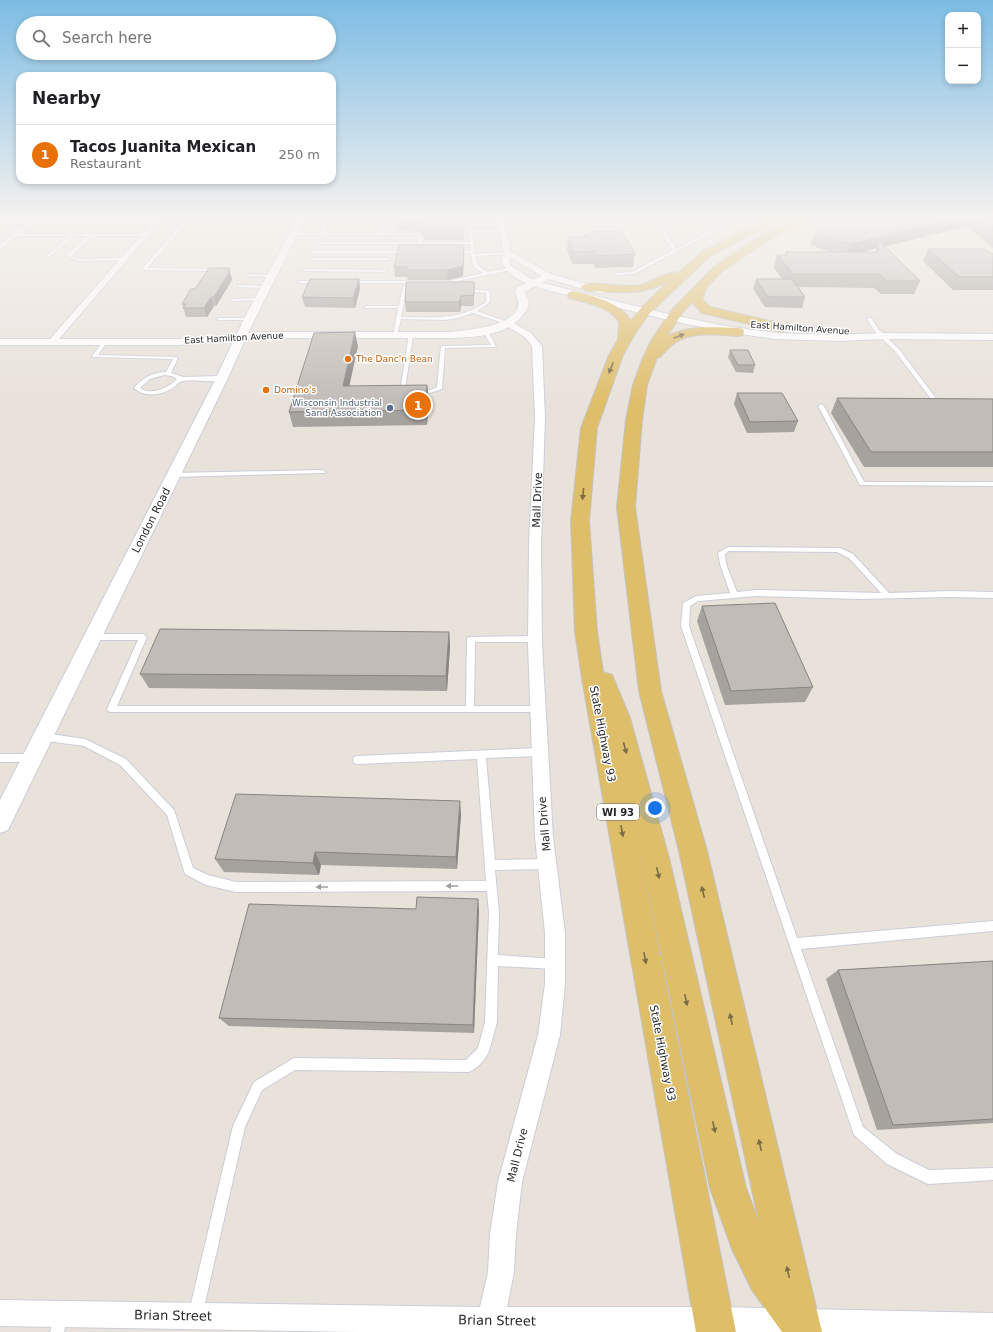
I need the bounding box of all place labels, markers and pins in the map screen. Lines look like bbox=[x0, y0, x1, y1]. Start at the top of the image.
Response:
marker: The Danc'n Bean bbox=[343, 354, 353, 364]
place label: The Danc'n Bean bbox=[355, 354, 433, 364]
marker: Domino's bbox=[261, 385, 271, 395]
place label: Domino's bbox=[274, 385, 316, 395]
pin: 1 bbox=[405, 390, 431, 420]
place label: Wisconsin Industrial Sand Association bbox=[292, 398, 382, 418]
marker: Wisconsin Industrial Sand Association bbox=[385, 403, 395, 413]

